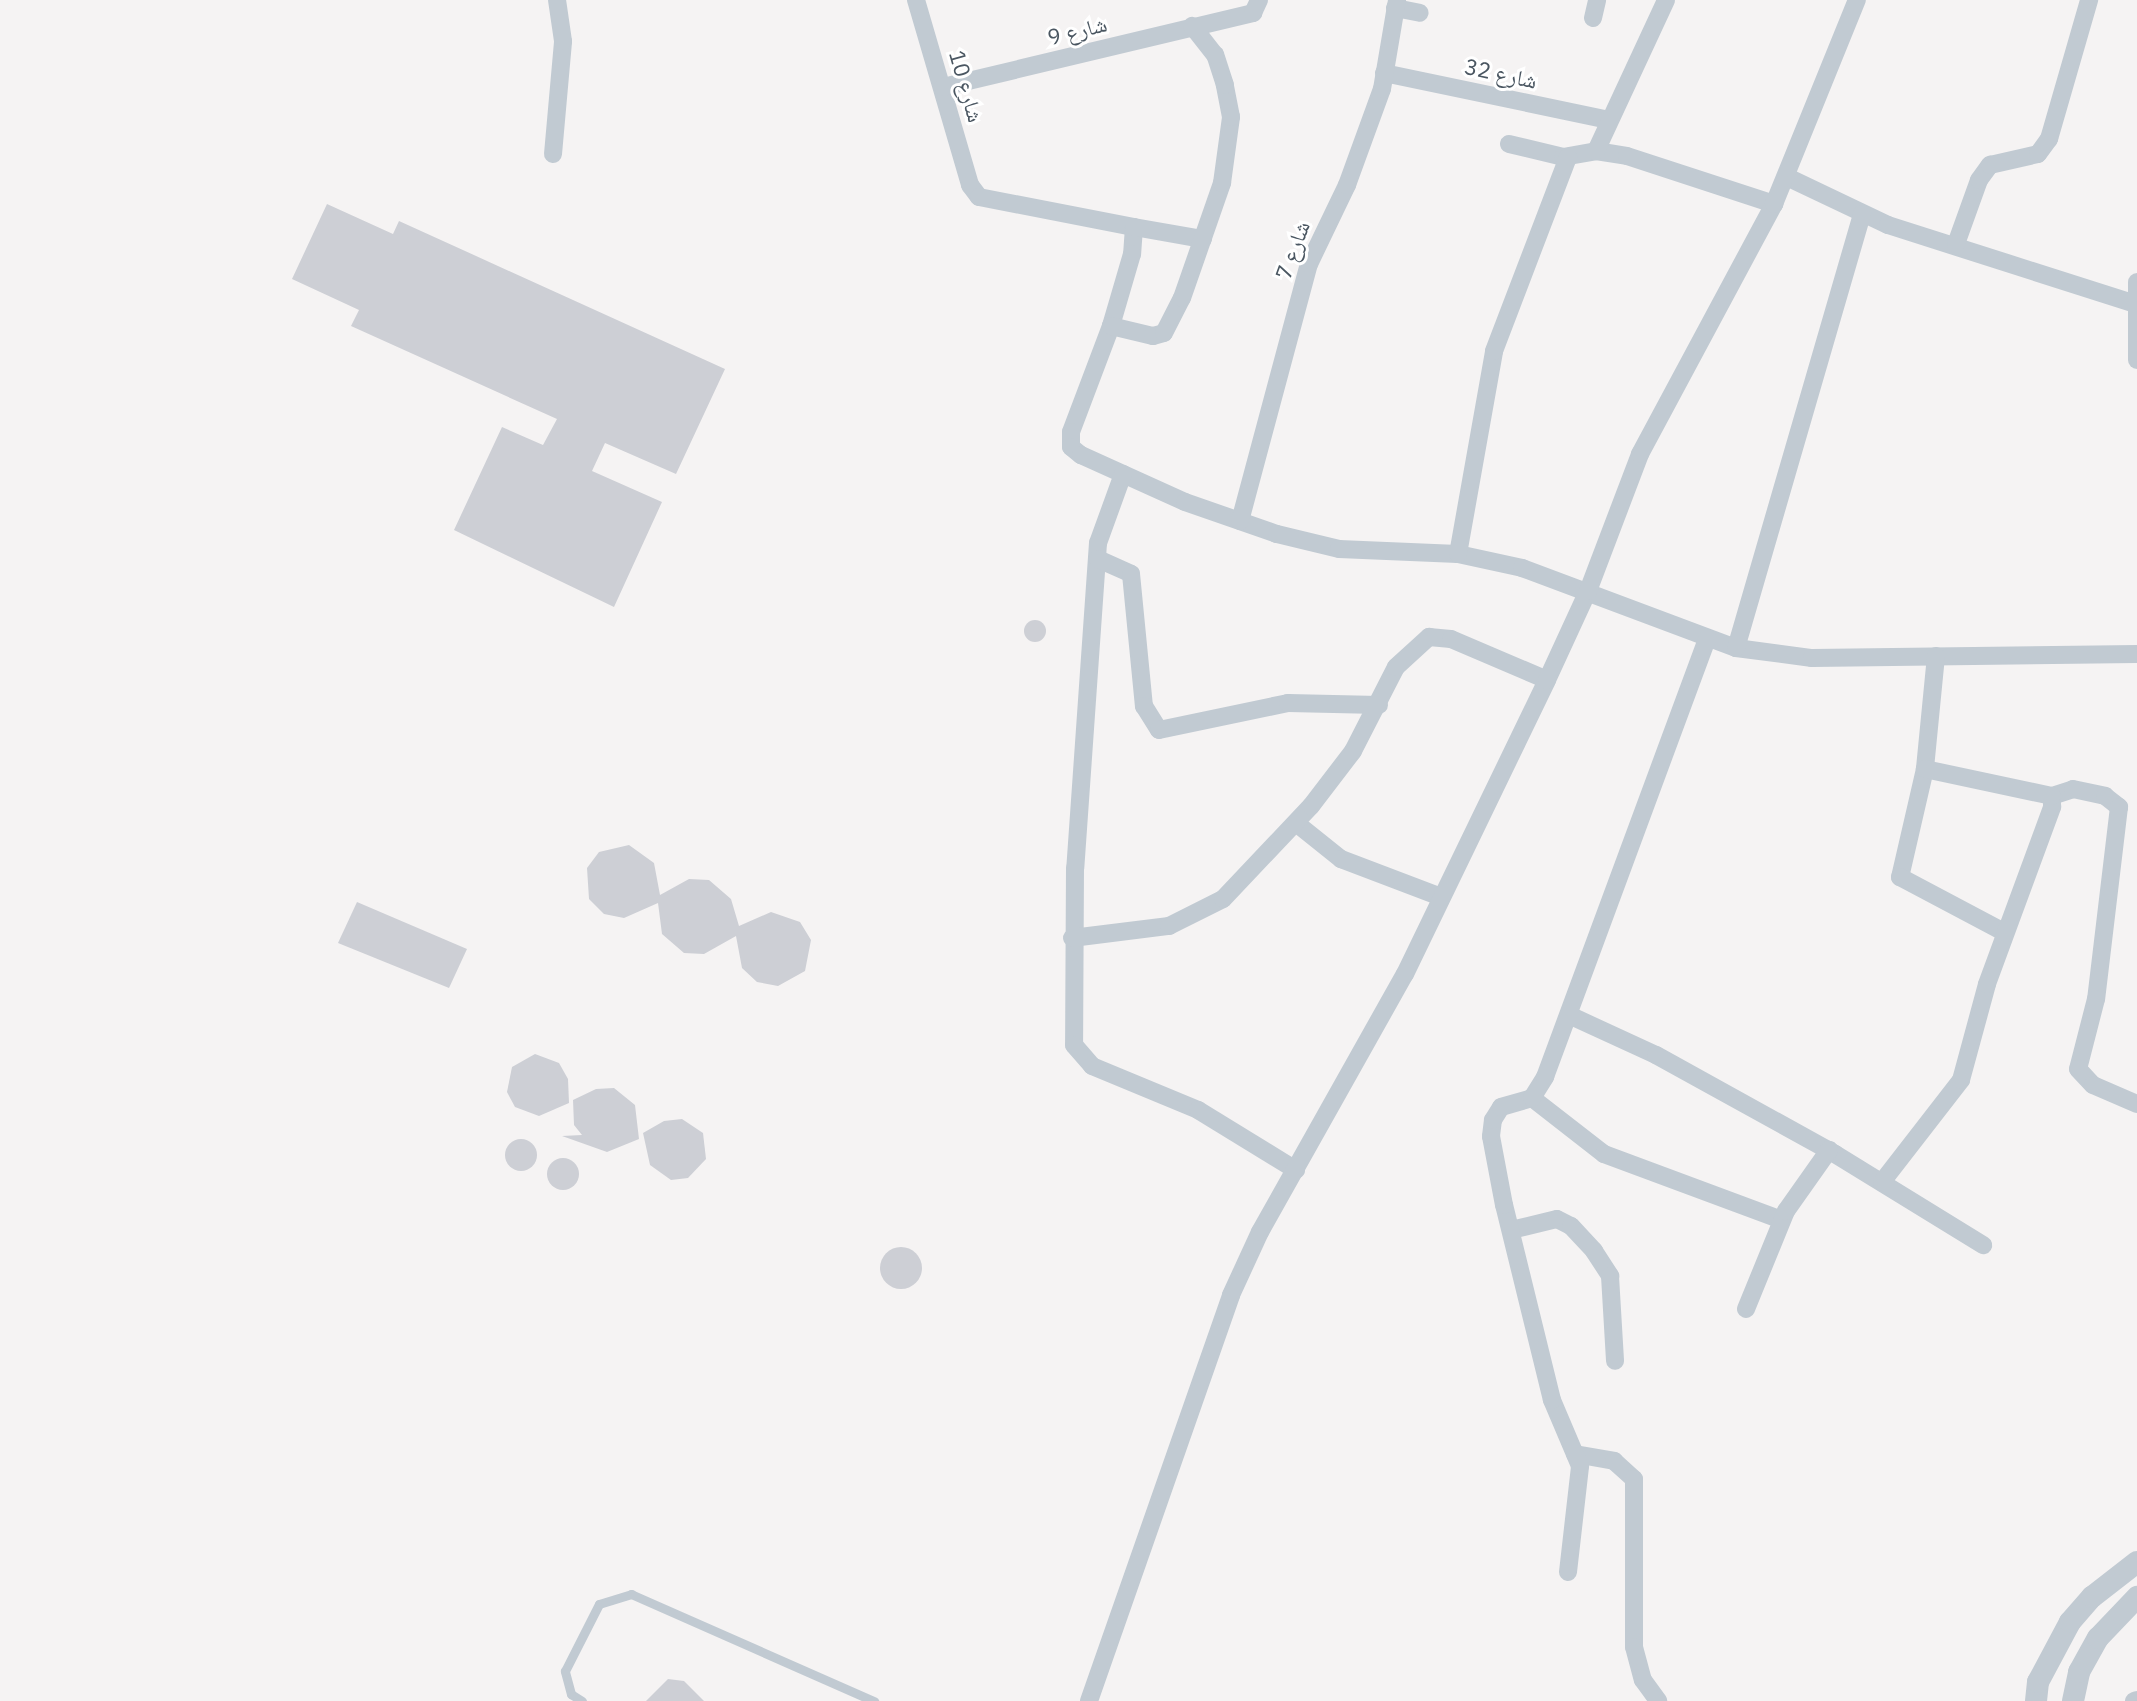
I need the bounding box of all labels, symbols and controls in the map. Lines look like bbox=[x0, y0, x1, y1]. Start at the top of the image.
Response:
street label: شارع 9 bbox=[1045, 10, 1109, 50]
street label: شارع 10 bbox=[944, 47, 990, 125]
street label: شارع 32 bbox=[1462, 52, 1540, 94]
street label: شارع 7 bbox=[1269, 217, 1315, 283]

